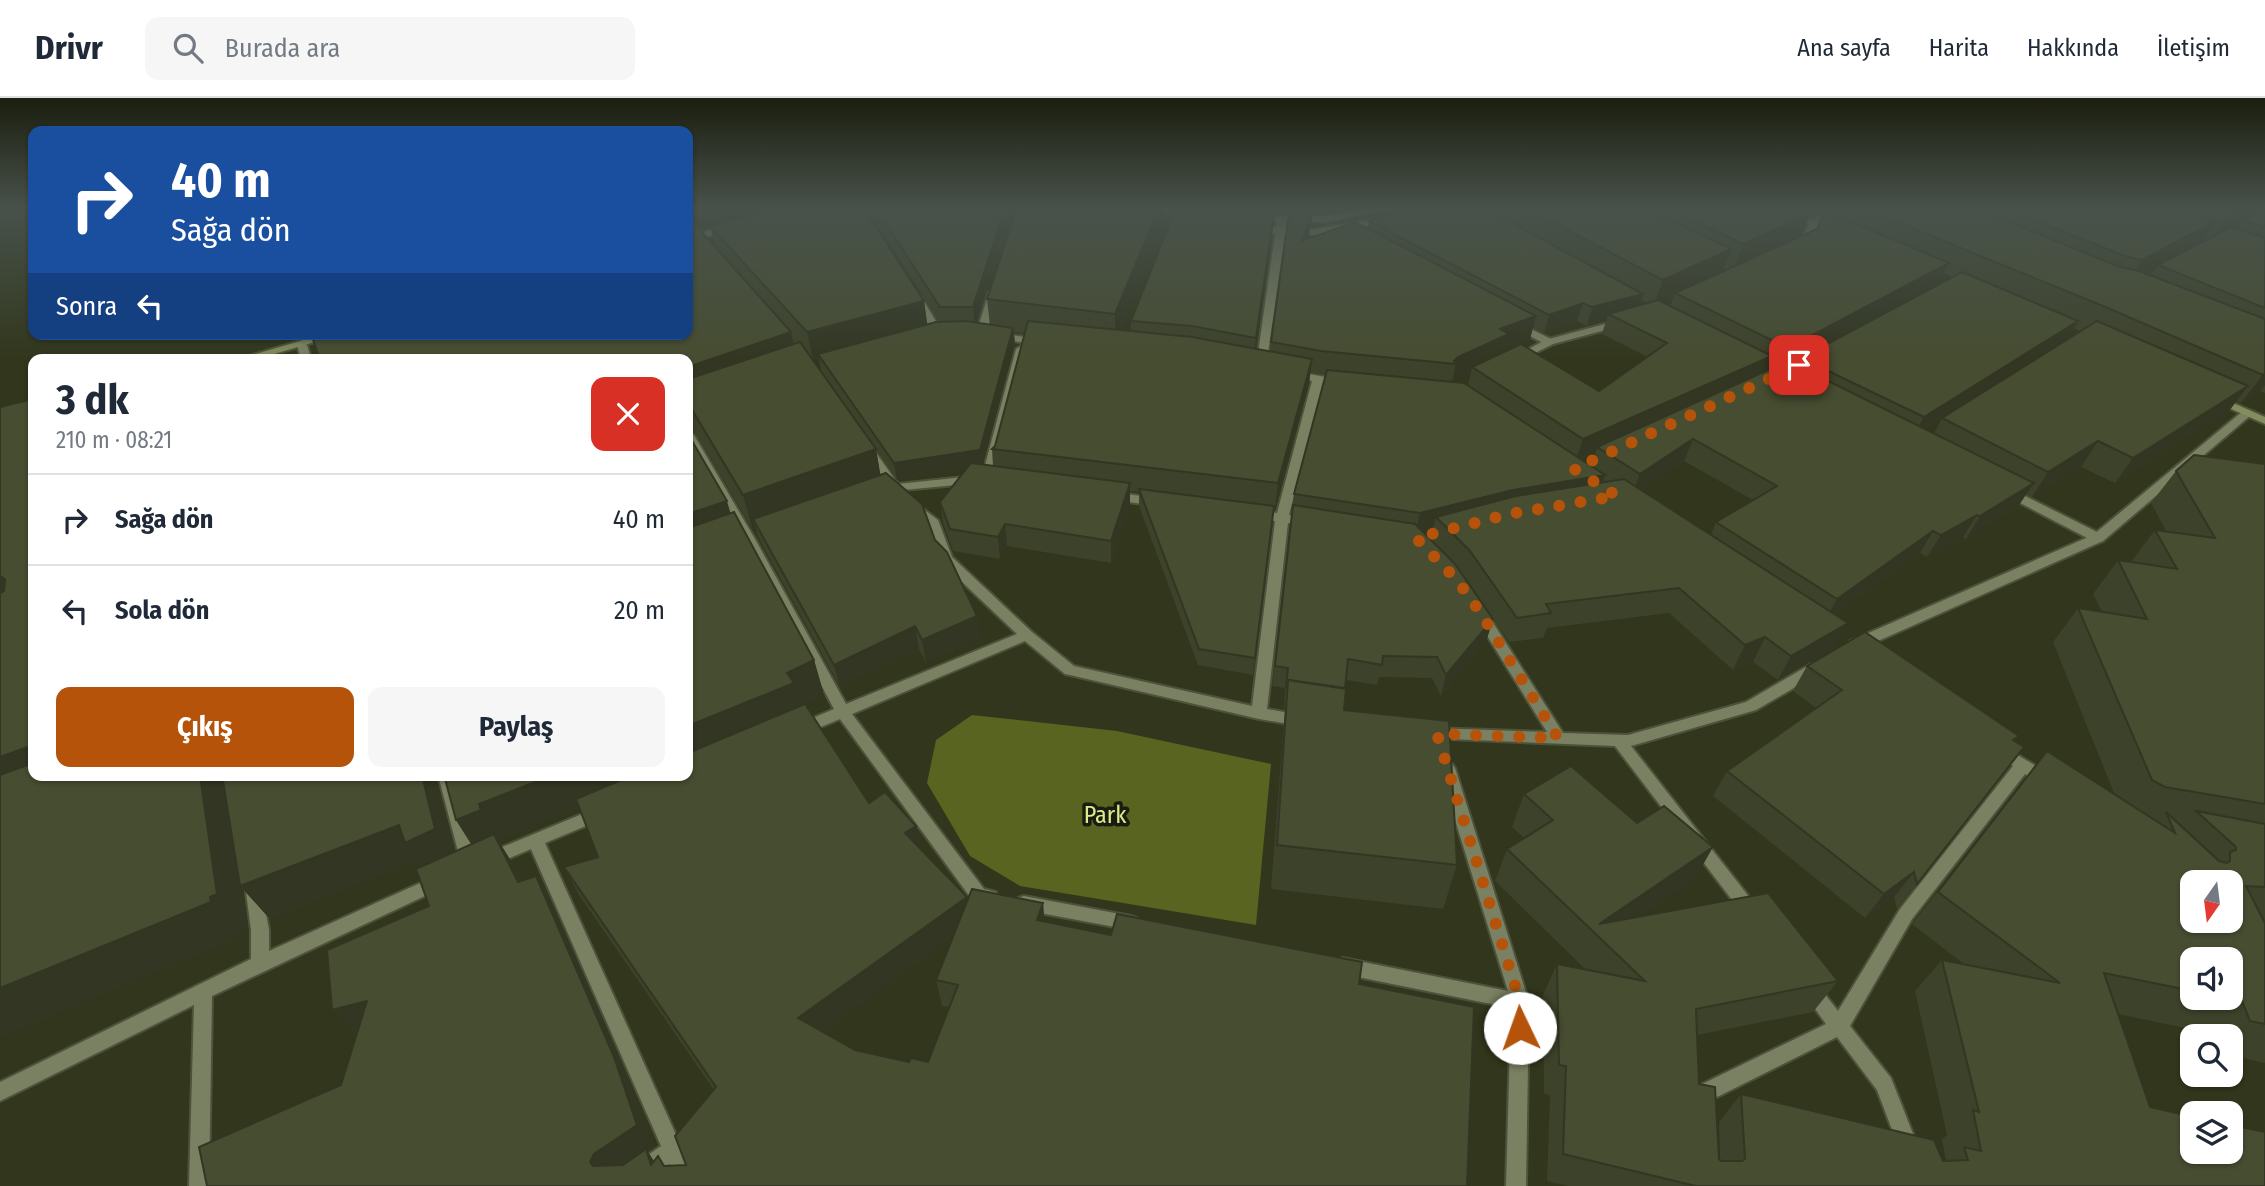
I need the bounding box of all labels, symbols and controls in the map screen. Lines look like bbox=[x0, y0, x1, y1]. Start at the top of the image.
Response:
search box bbox=[145, 17, 635, 80]
text: Drivr bbox=[35, 28, 103, 68]
icon: search bbox=[169, 29, 207, 67]
text: Burada ara bbox=[225, 33, 340, 64]
text: Ana sayfa bbox=[1797, 34, 1891, 62]
text: Harita bbox=[1929, 34, 1989, 62]
text: Hakkında bbox=[2027, 34, 2119, 62]
text: İletişim bbox=[2157, 34, 2230, 62]
text: 40 m bbox=[171, 151, 271, 210]
icon: right bbox=[56, 154, 147, 245]
text: Sağa dön bbox=[171, 211, 291, 249]
icon: left bbox=[131, 287, 169, 325]
text: Sonra bbox=[56, 291, 117, 322]
pin bbox=[1769, 335, 1829, 395]
icon: arrive bbox=[1780, 346, 1818, 384]
text: 3 dk bbox=[56, 375, 129, 425]
button: close bbox=[591, 377, 665, 451]
text: 210 m · 08:21 bbox=[56, 426, 172, 454]
icon: right bbox=[56, 501, 94, 539]
text: Sağa dön bbox=[115, 504, 214, 535]
text: 40 m bbox=[613, 504, 665, 535]
icon: left bbox=[56, 592, 94, 630]
text: Sola dön bbox=[115, 595, 209, 626]
text: 20 m bbox=[614, 595, 665, 626]
button: Çıkış bbox=[56, 687, 354, 767]
button: Paylaş bbox=[368, 687, 665, 767]
park label: Park bbox=[1084, 801, 1127, 829]
north arrow bbox=[2180, 870, 2244, 933]
map controls bbox=[2180, 870, 2243, 1164]
button: sound bbox=[2180, 947, 2243, 1010]
position arrow bbox=[1483, 991, 1557, 1065]
button: search bbox=[2180, 1024, 2243, 1087]
button: layers bbox=[2180, 1101, 2243, 1164]

